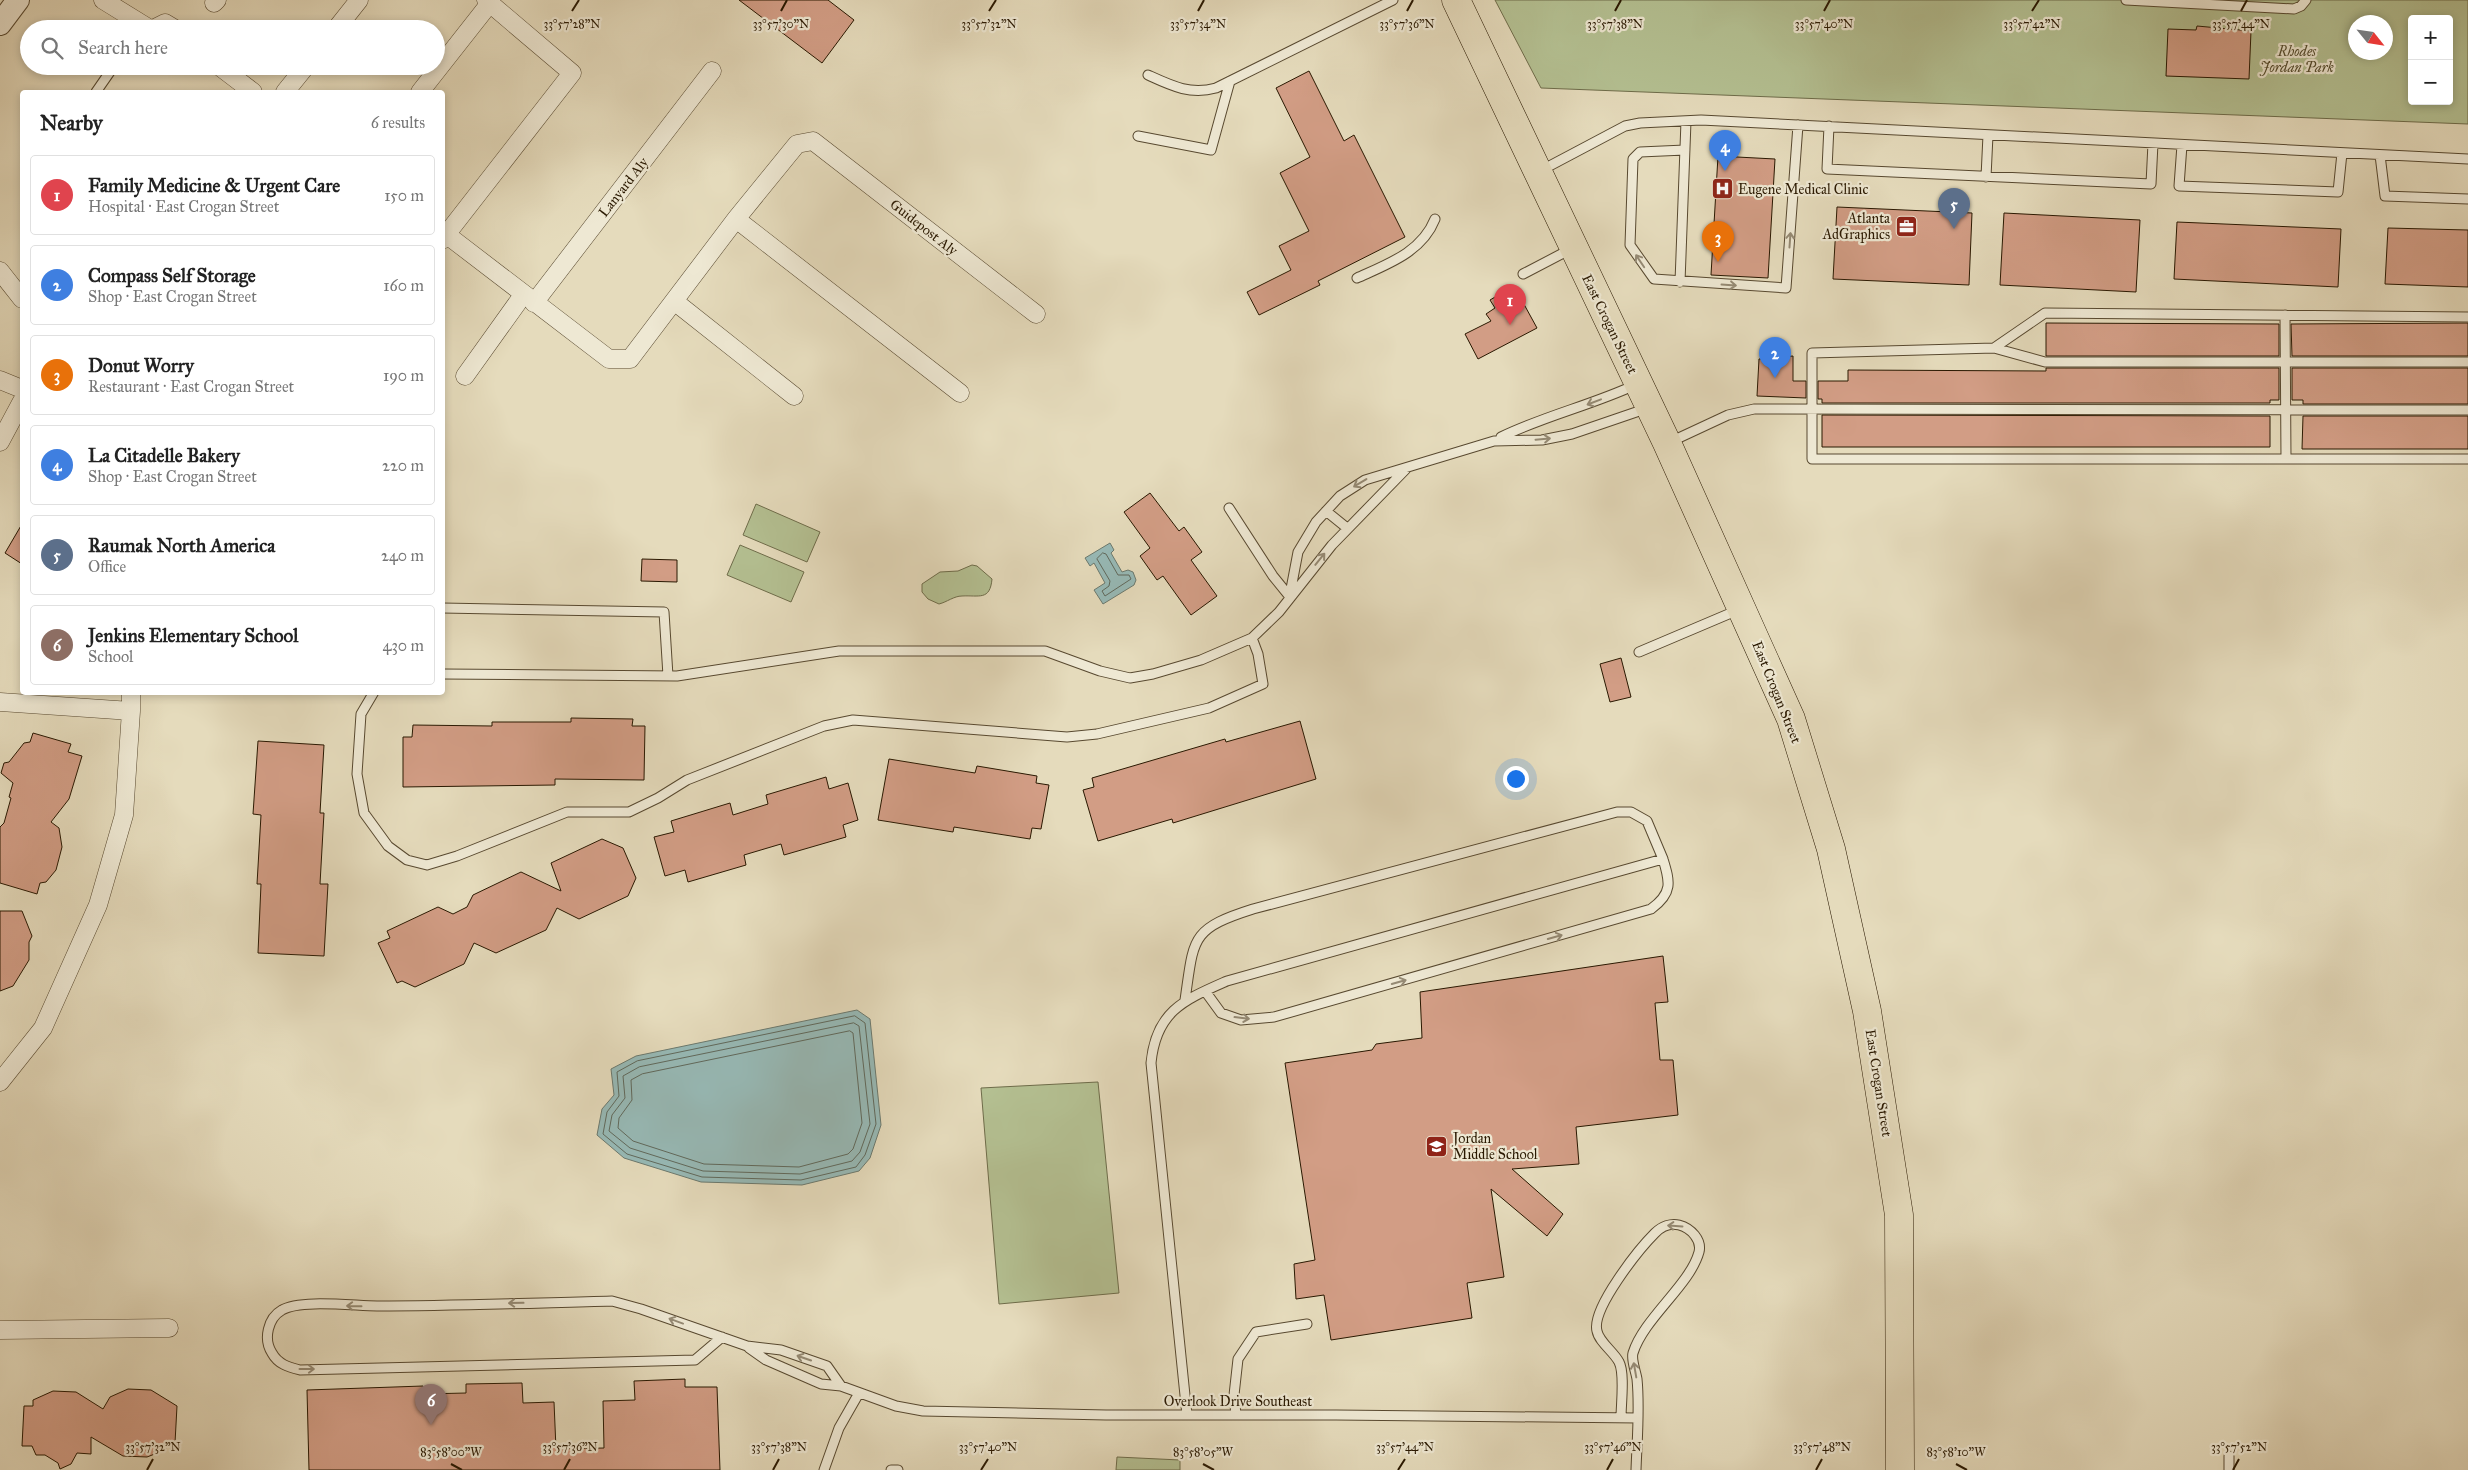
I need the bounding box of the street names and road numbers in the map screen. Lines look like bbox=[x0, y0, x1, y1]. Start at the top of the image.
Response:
street label: Lanyard Aly bbox=[595, 154, 652, 220]
street label: Guidepost Aly bbox=[886, 196, 961, 259]
street label: East Crogan Street bbox=[1578, 272, 1641, 377]
street label: East Crogan Street bbox=[1748, 639, 1805, 746]
street label: East Crogan Street bbox=[1862, 1028, 1895, 1138]
street label: Overlook Drive Southeast bbox=[1164, 1393, 1312, 1410]

